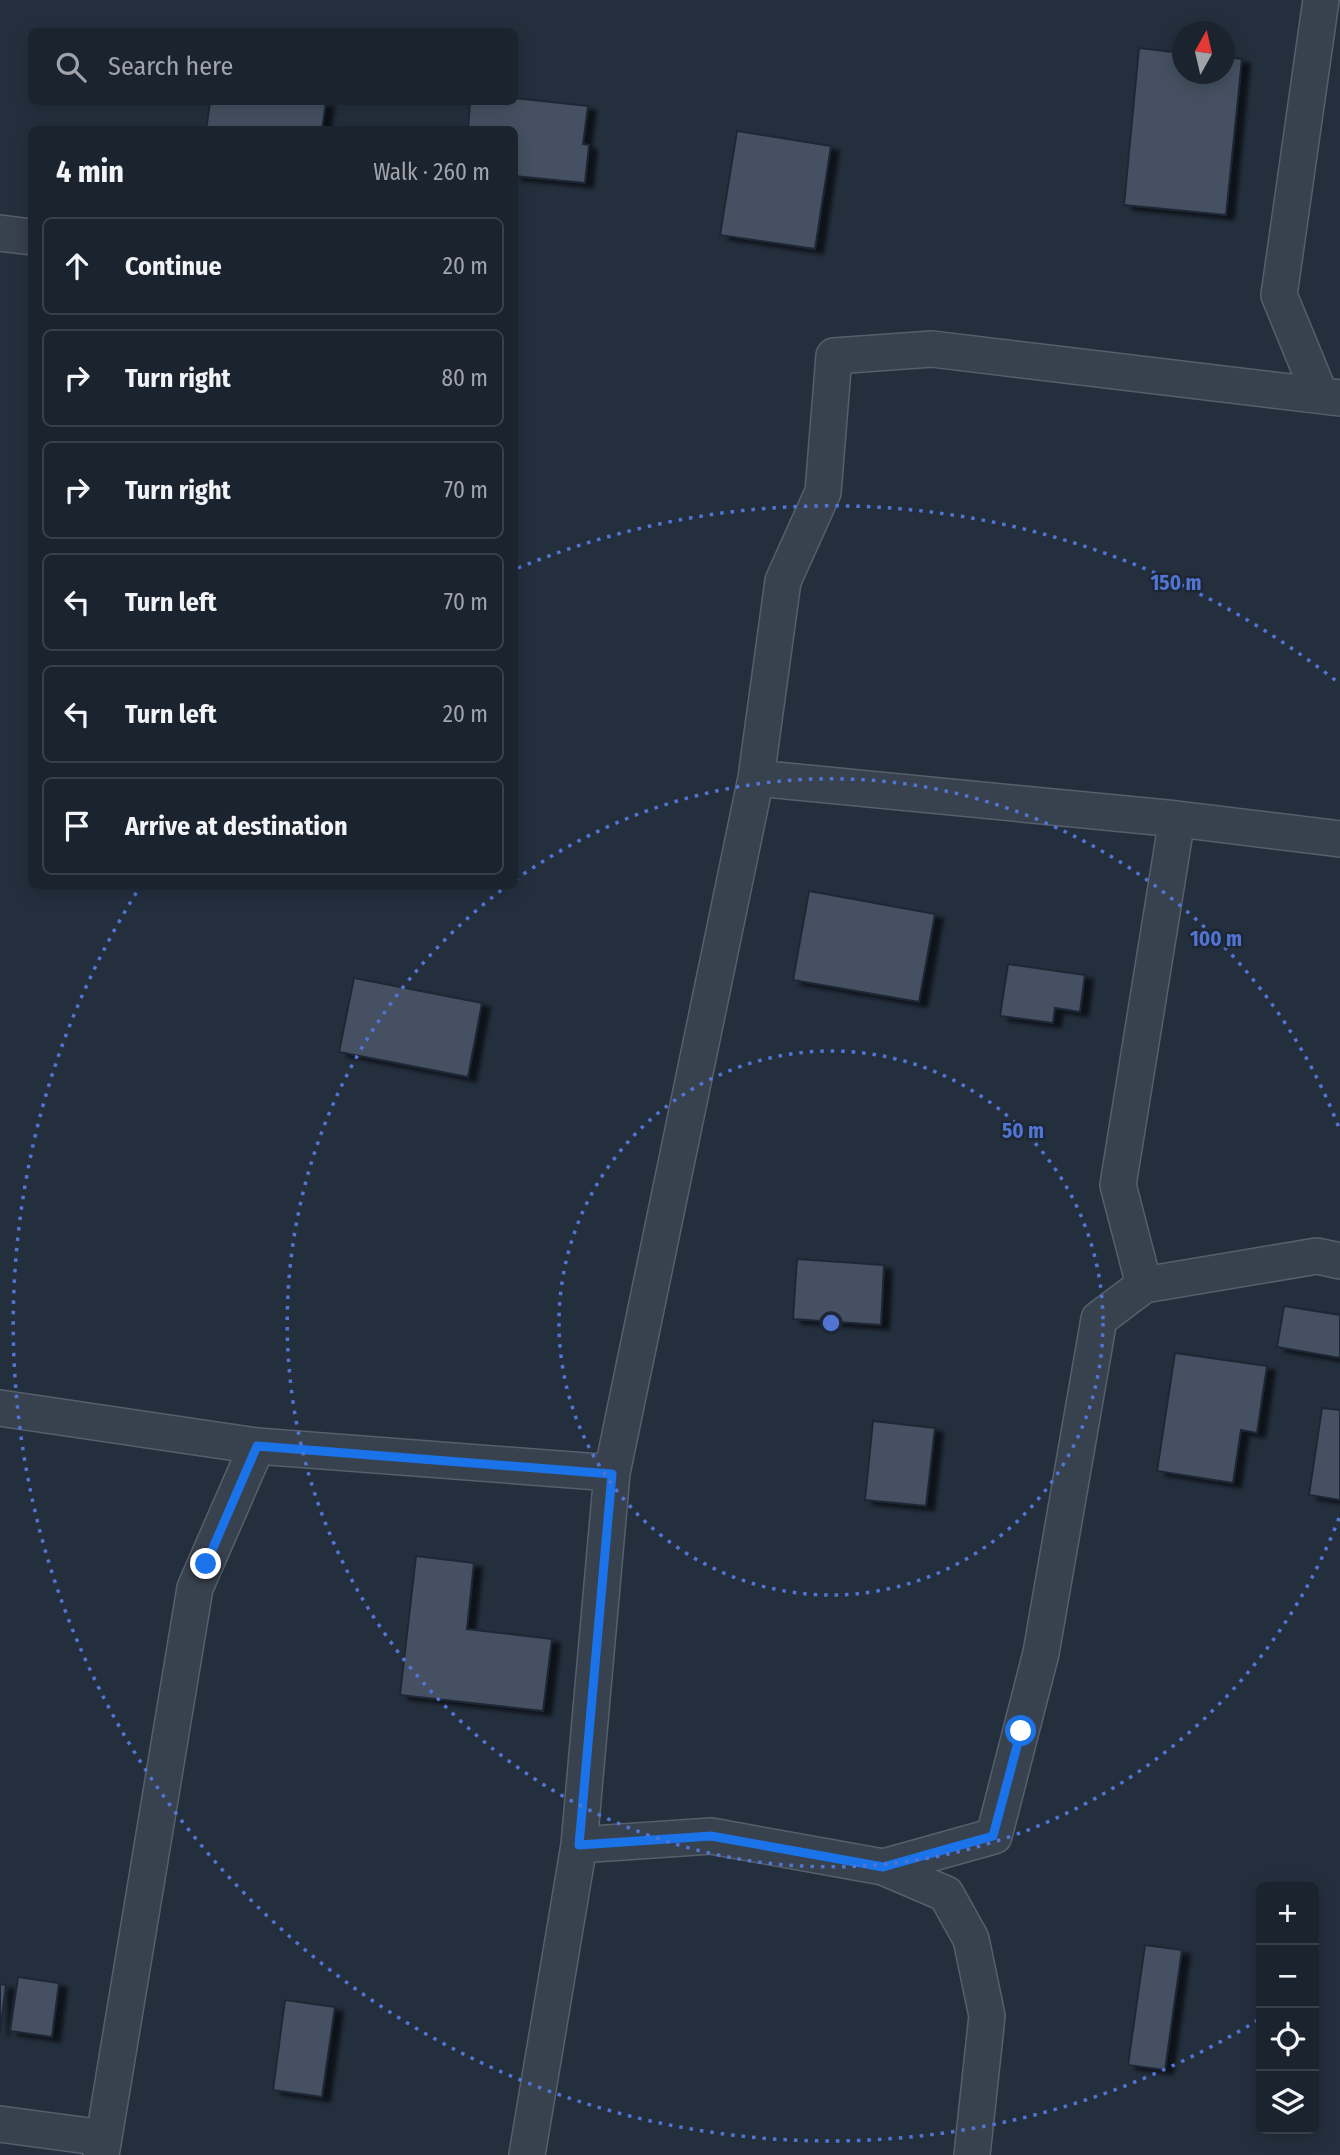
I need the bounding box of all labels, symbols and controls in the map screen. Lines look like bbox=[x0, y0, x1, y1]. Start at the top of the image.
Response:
north arrow bbox=[1172, 21, 1235, 84]
search box bbox=[28, 28, 518, 105]
icon: search bbox=[52, 48, 90, 86]
text: Search here bbox=[108, 51, 233, 82]
text: 4 min bbox=[56, 154, 124, 190]
text: Walk · 260 m bbox=[373, 158, 490, 186]
icon: ahead bbox=[58, 247, 96, 285]
text: Continue bbox=[125, 251, 222, 282]
text: 20 m bbox=[443, 252, 488, 280]
icon: right bbox=[58, 359, 96, 397]
text: Turn right bbox=[125, 363, 231, 394]
text: 80 m bbox=[441, 364, 488, 392]
icon: right bbox=[58, 471, 96, 509]
text: Turn right bbox=[125, 475, 231, 506]
text: 70 m bbox=[444, 476, 488, 504]
text: 150 m bbox=[1150, 570, 1202, 596]
icon: left bbox=[58, 583, 96, 621]
text: Turn left bbox=[125, 587, 217, 618]
text: 70 m bbox=[444, 588, 488, 616]
icon: left bbox=[58, 695, 96, 733]
text: Turn left bbox=[125, 699, 217, 730]
text: 20 m bbox=[443, 700, 488, 728]
icon: arrive bbox=[58, 807, 96, 845]
text: Arrive at destination bbox=[125, 811, 348, 842]
text: 100 m bbox=[1190, 926, 1242, 952]
text: 50 m bbox=[1002, 1118, 1044, 1144]
centre of rings bbox=[819, 1311, 843, 1335]
route end bbox=[190, 1548, 221, 1579]
route start bbox=[1005, 1715, 1036, 1746]
map controls bbox=[1256, 1882, 1319, 2134]
button: + bbox=[1256, 1882, 1319, 1945]
button: − bbox=[1256, 1945, 1319, 2008]
button: locate bbox=[1256, 2008, 1319, 2071]
button: layers bbox=[1256, 2071, 1319, 2134]

